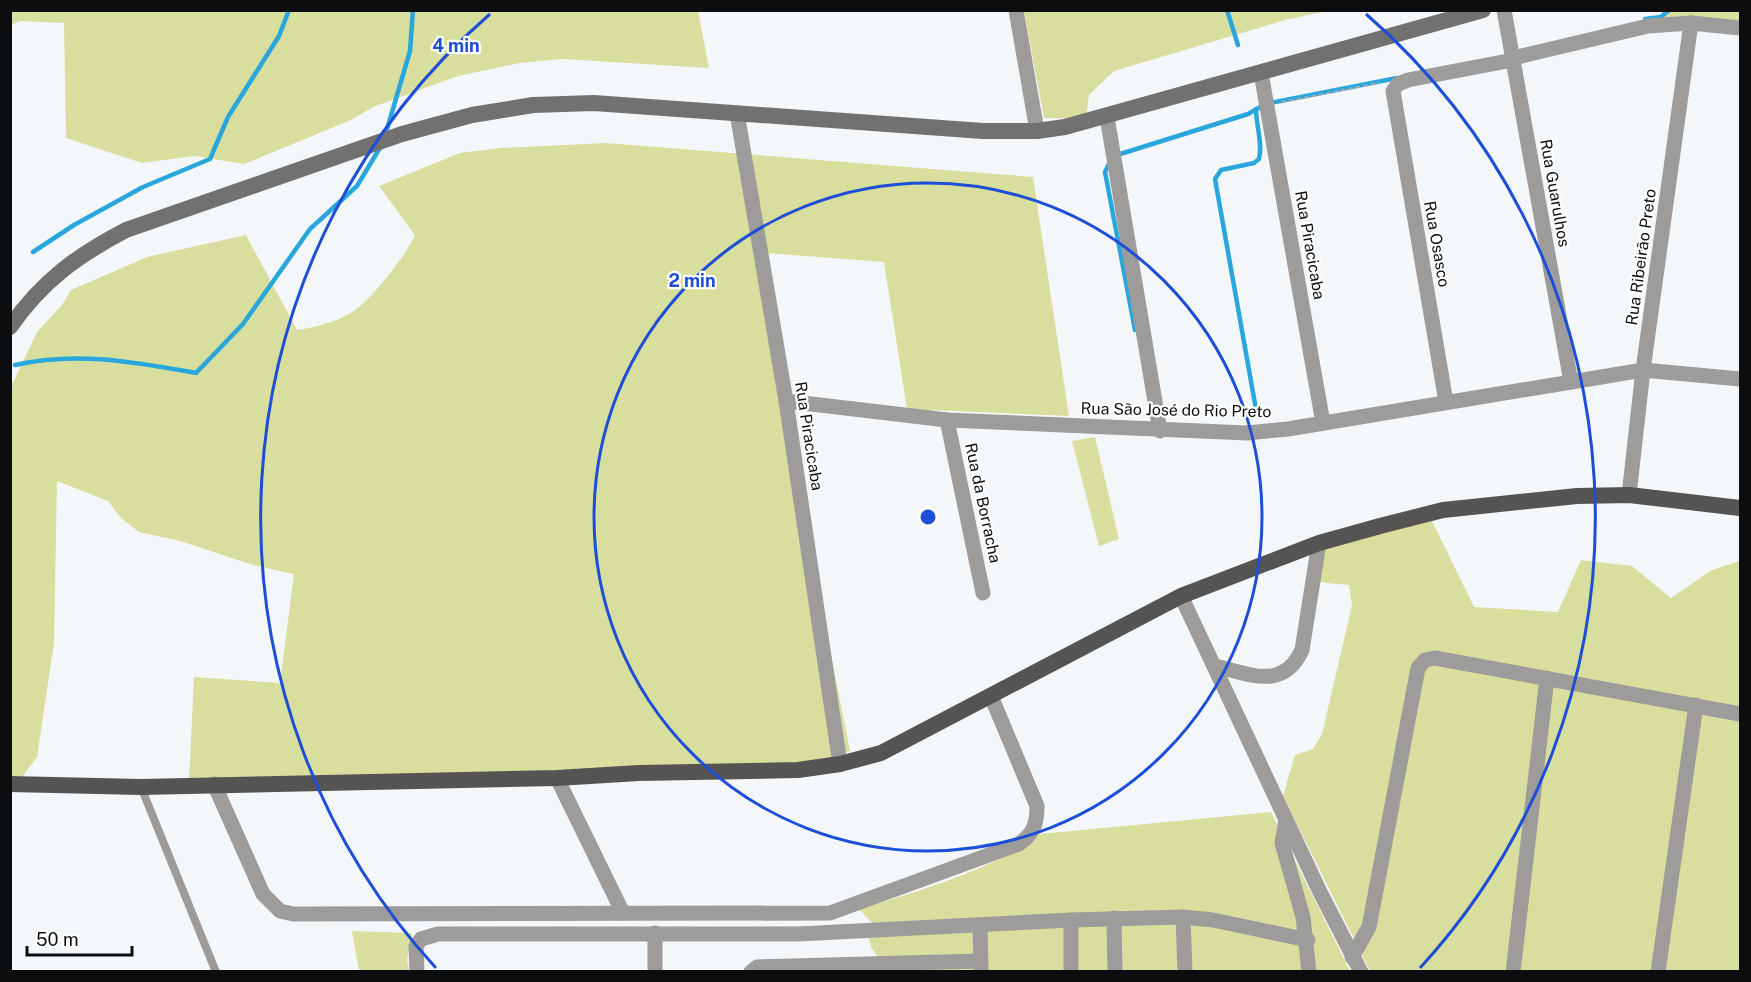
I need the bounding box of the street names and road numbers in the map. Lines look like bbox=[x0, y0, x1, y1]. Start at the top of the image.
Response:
street label: Rua Guarulhos bbox=[1536, 138, 1574, 248]
street label: Rua Ribeirão Preto bbox=[1622, 187, 1660, 327]
street label: Rua Piracicaba bbox=[1291, 189, 1329, 301]
street label: Rua Osasco bbox=[1420, 199, 1454, 289]
street label: Rua Piracicaba bbox=[791, 380, 827, 492]
street label: Rua São José do Rio Preto bbox=[1080, 399, 1272, 421]
street label: Rua da Borracha bbox=[961, 441, 1005, 565]

